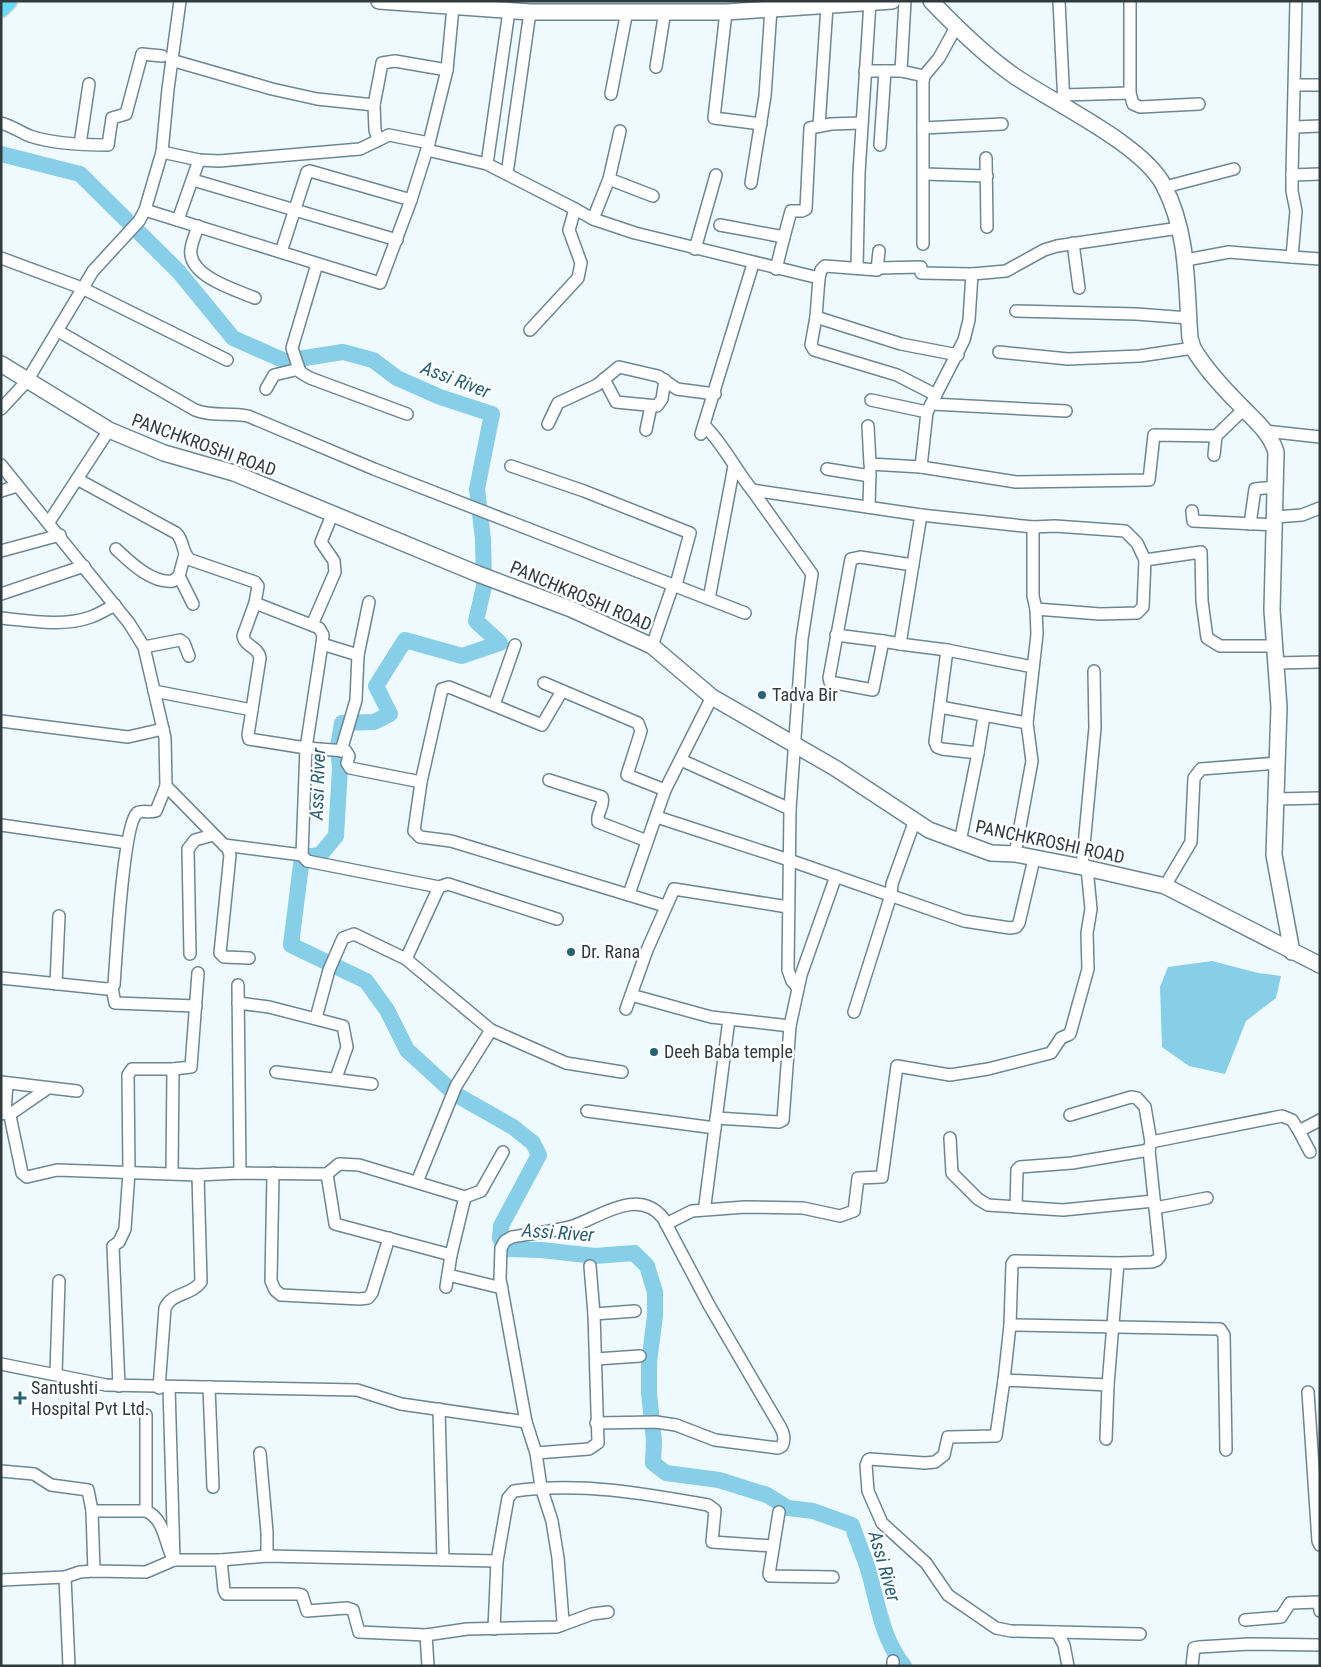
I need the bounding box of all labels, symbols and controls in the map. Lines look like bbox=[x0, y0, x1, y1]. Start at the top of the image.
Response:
water label: Assi River bbox=[417, 355, 494, 403]
street label: PANCHKROSHI ROAD bbox=[129, 409, 279, 480]
street label: PANCHKROSHI ROAD bbox=[507, 556, 655, 635]
place label: Tadva Bir bbox=[772, 684, 838, 705]
marker: Tadva Bir bbox=[756, 689, 768, 701]
water label: Assi River bbox=[305, 747, 330, 821]
street label: PANCHKROSHI ROAD bbox=[974, 815, 1127, 868]
place label: Dr. Rana bbox=[581, 941, 640, 962]
marker: Dr. Rana bbox=[565, 946, 577, 958]
place label: Deeh Baba temple bbox=[664, 1041, 793, 1062]
marker: Deeh Baba temple bbox=[648, 1046, 660, 1058]
water label: Assi River bbox=[520, 1218, 595, 1247]
place label: Santushti Hospital Pvt Ltd. bbox=[31, 1377, 149, 1419]
marker: Santushti Hospital Pvt Ltd. bbox=[13, 1391, 27, 1405]
water label: Assi River bbox=[863, 1527, 906, 1604]

